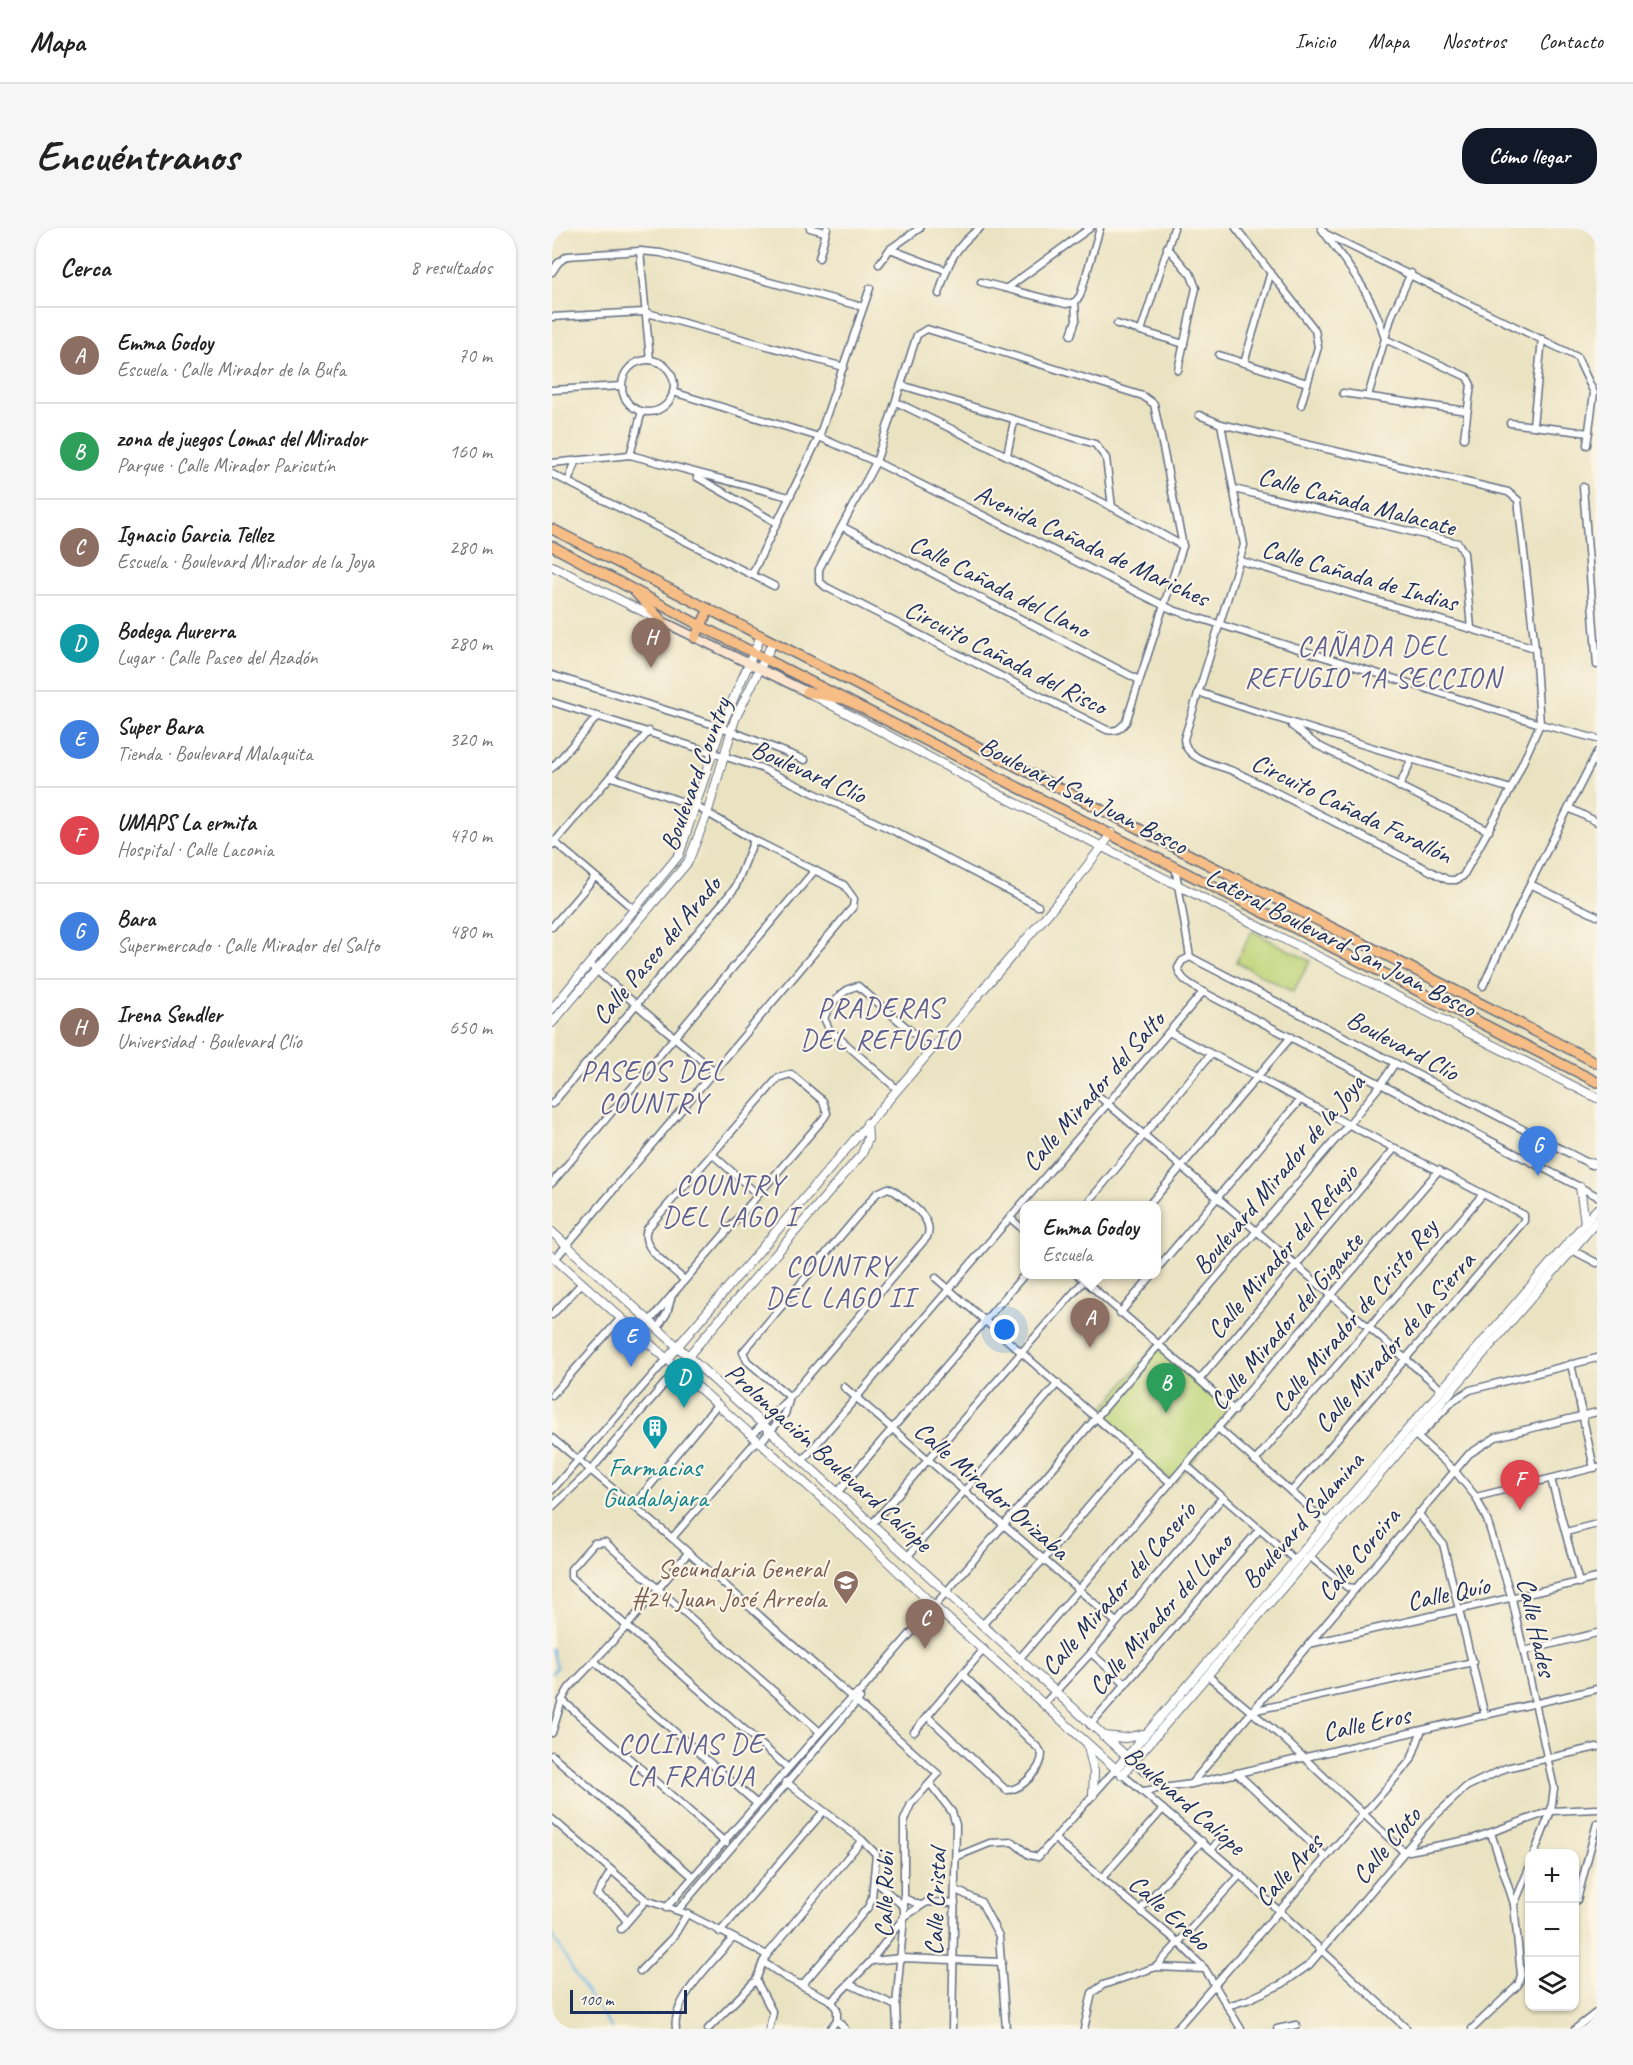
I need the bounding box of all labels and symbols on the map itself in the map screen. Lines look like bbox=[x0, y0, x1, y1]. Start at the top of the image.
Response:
street label: Calle Cañada Malacate bbox=[1255, 459, 1461, 544]
street label: Avenida Cañada de Mariches bbox=[969, 477, 1216, 615]
street label: Calle Cañada del Llano bbox=[904, 527, 1098, 647]
street label: Calle Cañada de Indias bbox=[1258, 532, 1463, 620]
street label: Circuito Cañada del Risco bbox=[899, 592, 1115, 724]
pin: H bbox=[632, 618, 670, 668]
district label: CAÑADA DEL REFUGIO 1A SECCION bbox=[1244, 628, 1504, 695]
street label: Boulevard Country bbox=[652, 691, 739, 855]
street label: Boulevard San Juan Bosco bbox=[974, 729, 1195, 863]
street label: Boulevard Clío bbox=[746, 732, 873, 812]
street label: Circuito Cañada Farallón bbox=[1246, 746, 1459, 872]
street label: Lateral Boulevard San Juan Bosco bbox=[1200, 860, 1483, 1026]
street label: Calle Paseo del Arado bbox=[585, 867, 730, 1031]
district label: PRADERAS DEL REFUGIO bbox=[800, 990, 962, 1057]
street label: Calle Mirador del Salto bbox=[1015, 1002, 1174, 1178]
street label: Boulevard Clío bbox=[1341, 1002, 1466, 1089]
district label: PASEOS DEL COUNTRY bbox=[580, 1053, 726, 1120]
street label: Boulevard Mirador de la Joya bbox=[1185, 1066, 1373, 1281]
pin: G bbox=[1518, 1126, 1558, 1176]
street label: Calle Mirador del Refugio bbox=[1200, 1156, 1366, 1346]
district label: COUNTRY DEL LAGO I bbox=[662, 1167, 802, 1234]
street label: Calle Mirador de Cristo Rey bbox=[1264, 1210, 1446, 1419]
street label: Calle Mirador del Gigante bbox=[1202, 1224, 1371, 1417]
street label: Calle Mirador de la Sierra bbox=[1307, 1244, 1483, 1440]
district label: COUNTRY DEL LAGO II bbox=[765, 1248, 919, 1315]
pin: A bbox=[1070, 1298, 1110, 1348]
your location bbox=[990, 1315, 1019, 1344]
pin: E bbox=[612, 1318, 650, 1367]
street label: Prolongación Boulevard Calíope bbox=[718, 1356, 940, 1560]
pin: D bbox=[664, 1358, 704, 1408]
pin: B bbox=[1146, 1364, 1186, 1413]
building icon: Farmacias Guadalajara bbox=[640, 1413, 670, 1451]
street label: Calle Mirador Orizaba bbox=[907, 1414, 1077, 1568]
street label: Boulevard Salamina bbox=[1234, 1444, 1372, 1596]
place label: Farmacias Guadalajara bbox=[602, 1451, 710, 1514]
pin: F bbox=[1500, 1460, 1540, 1510]
street label: Calle Mirador del Caserío bbox=[1034, 1493, 1204, 1682]
street label: Calle Corcira bbox=[1310, 1500, 1408, 1608]
street label: Calle Mirador del Llano bbox=[1081, 1525, 1241, 1702]
place label: Secundaria General #24 Juan José Arreola bbox=[631, 1552, 831, 1615]
school or university icon: Secundaria General #24 Juan José Arreola bbox=[831, 1568, 861, 1606]
street label: Calle Quío bbox=[1404, 1568, 1494, 1618]
street label: Calle Hades bbox=[1509, 1575, 1564, 1682]
pin: C bbox=[906, 1600, 944, 1649]
street label: Calle Eros bbox=[1319, 1698, 1415, 1749]
district label: COLINAS DE LA FRAGUA bbox=[618, 1726, 766, 1793]
street label: Boulevard Calíope bbox=[1117, 1739, 1253, 1863]
street label: Calle Cloto bbox=[1344, 1798, 1429, 1891]
street label: Calle Ares bbox=[1247, 1825, 1331, 1914]
street label: Calle Cristal bbox=[917, 1843, 954, 1956]
street label: Calle Rubi bbox=[867, 1849, 902, 1938]
street label: Calle Erebo bbox=[1122, 1867, 1219, 1959]
scale bar bbox=[570, 1987, 687, 2014]

